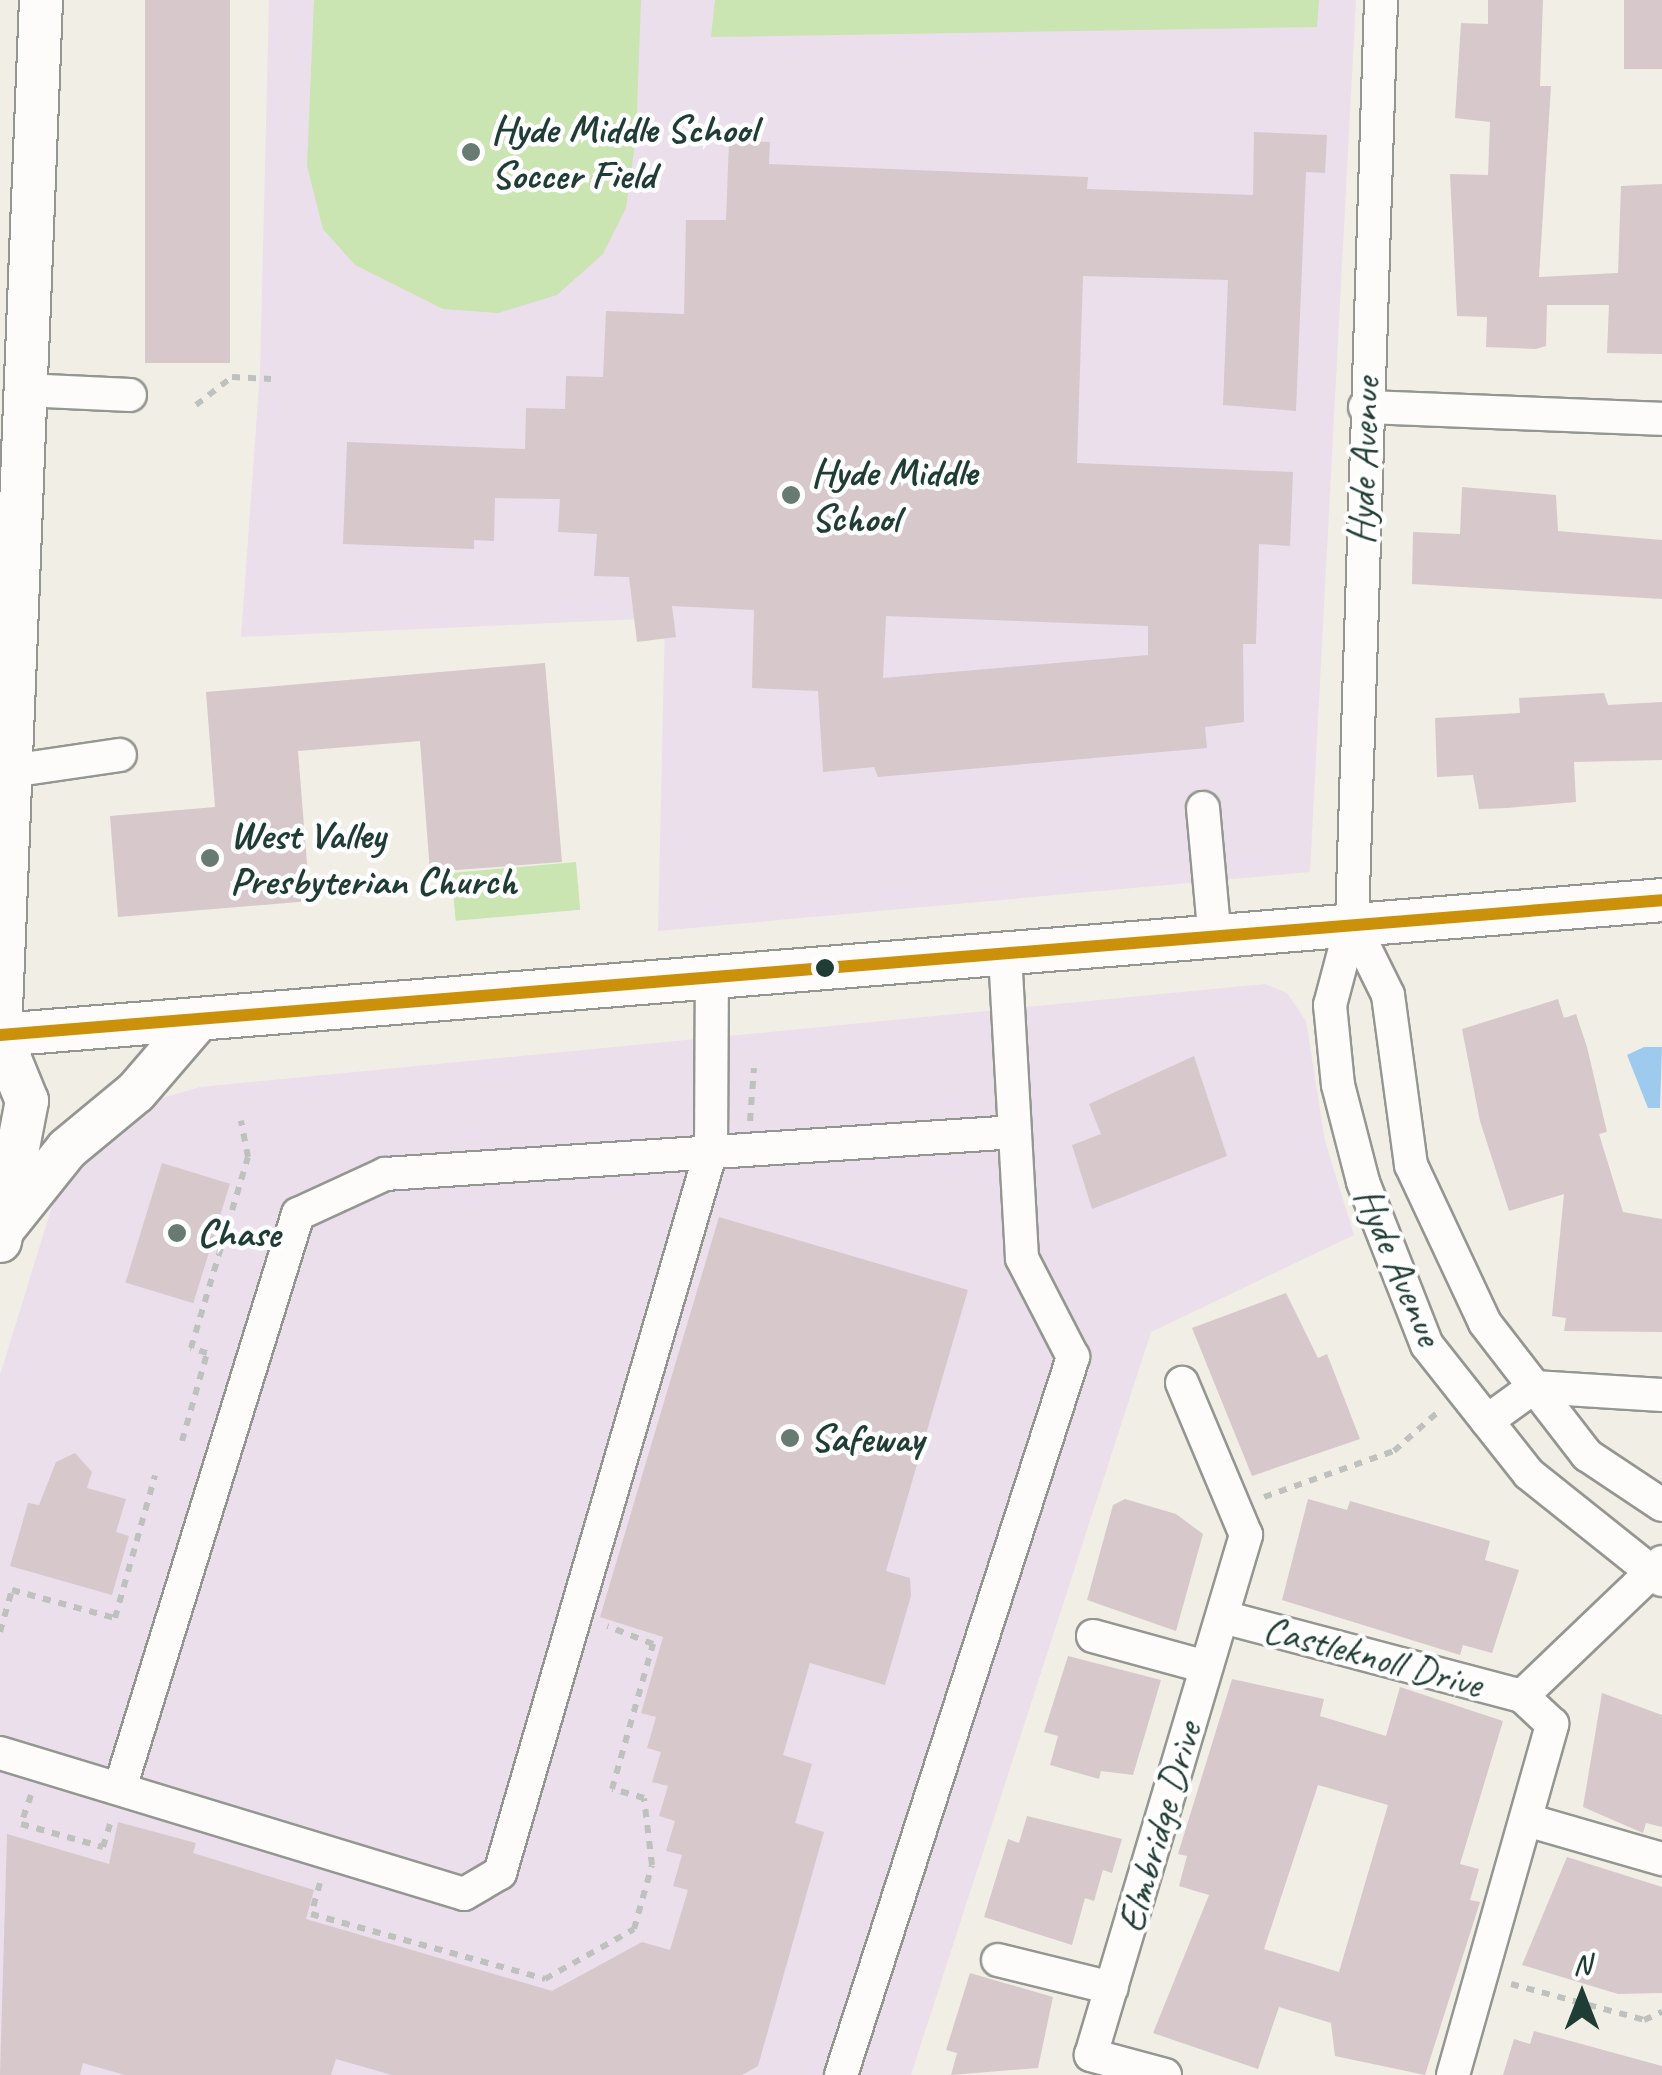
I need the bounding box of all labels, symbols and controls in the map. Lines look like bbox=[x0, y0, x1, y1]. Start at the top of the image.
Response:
place label: Hyde Middle School Soccer Field bbox=[491, 105, 755, 199]
marker: Hyde Middle School Soccer Field bbox=[460, 141, 482, 163]
street label: Hyde Avenue bbox=[1336, 377, 1390, 545]
place label: Hyde Middle School bbox=[811, 448, 977, 542]
marker: Hyde Middle School bbox=[780, 484, 802, 506]
place label: West Valley Presbyterian Church bbox=[230, 811, 518, 905]
marker: West Valley Presbyterian Church bbox=[199, 847, 221, 869]
unlabelled marker bbox=[815, 958, 835, 978]
street label: Hyde Avenue bbox=[1344, 1180, 1454, 1352]
place label: Chase bbox=[197, 1209, 280, 1257]
marker: Chase bbox=[166, 1222, 188, 1244]
place label: Safeway bbox=[810, 1414, 924, 1462]
marker: Safeway bbox=[779, 1427, 801, 1449]
street label: Castleknoll Drive bbox=[1258, 1604, 1488, 1708]
street label: Elmbridge Drive bbox=[1106, 1716, 1212, 1938]
north arrow bbox=[1532, 1945, 1632, 2045]
text: N bbox=[1573, 1947, 1591, 1982]

